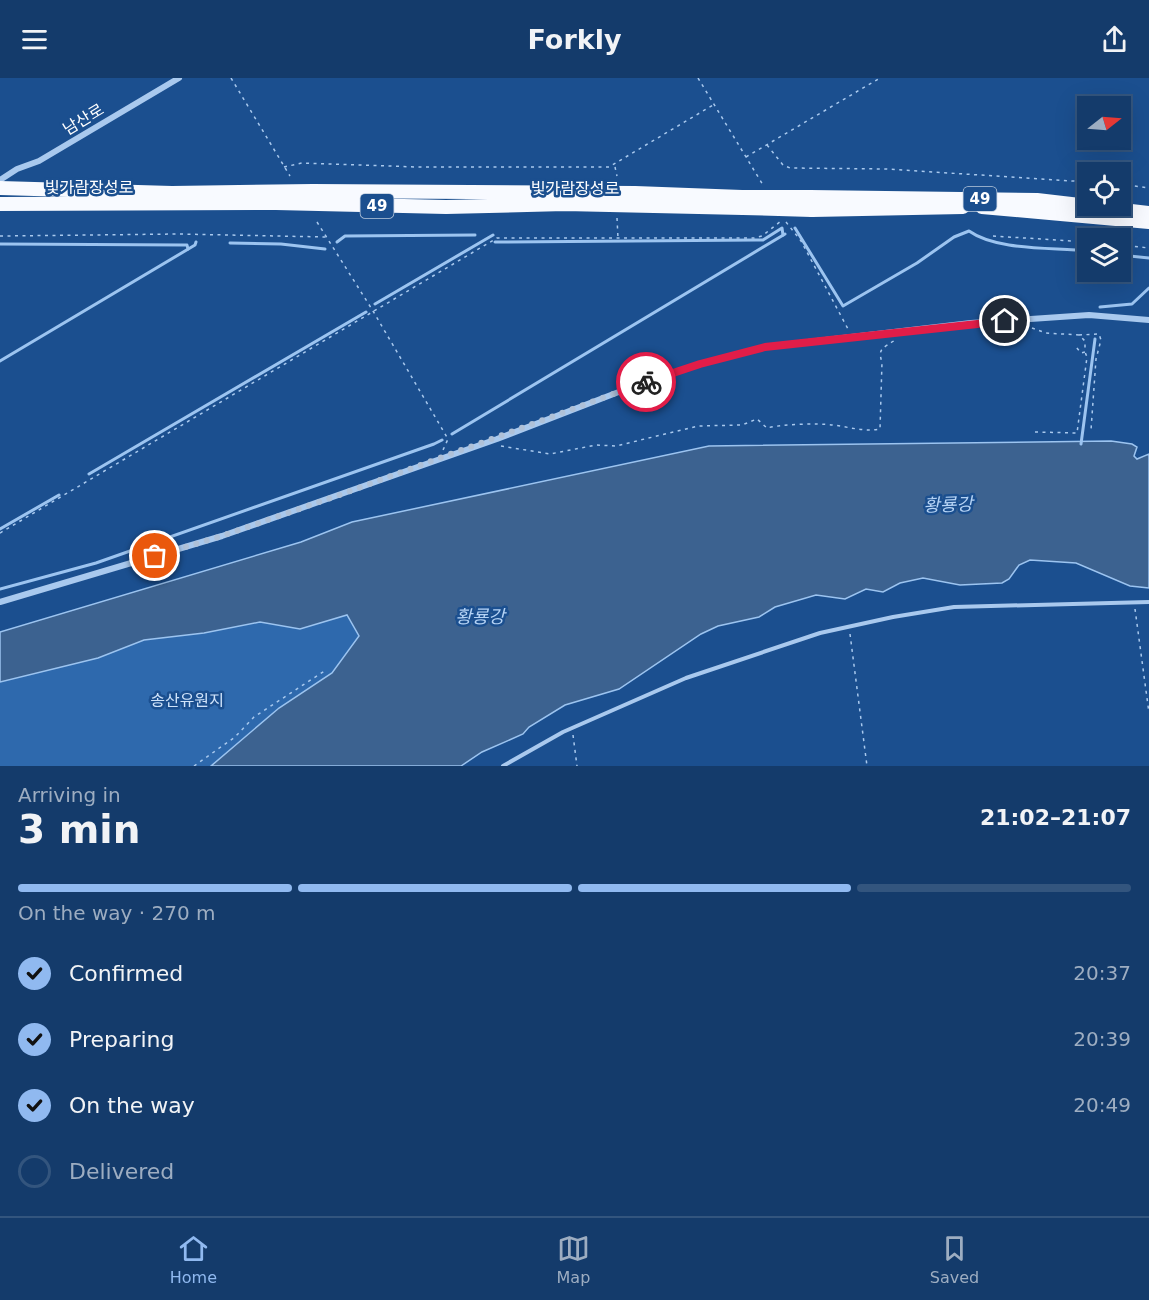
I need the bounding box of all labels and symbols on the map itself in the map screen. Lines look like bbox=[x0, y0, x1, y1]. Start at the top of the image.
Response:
north arrow bbox=[1077, 96, 1131, 150]
street label: 남산로 bbox=[59, 100, 107, 139]
street label: 빛가람장성로 bbox=[45, 178, 133, 197]
street label: 빛가람장성로 bbox=[531, 179, 619, 198]
road number: 49 bbox=[964, 187, 996, 211]
road number: 49 bbox=[360, 194, 394, 218]
pin bbox=[979, 295, 1030, 346]
courier bbox=[616, 352, 676, 412]
water label: 황룡강 bbox=[923, 493, 976, 516]
pin bbox=[129, 530, 180, 581]
water label: 황룡강 bbox=[455, 606, 507, 627]
park label: 송산유원지 bbox=[150, 691, 224, 710]

